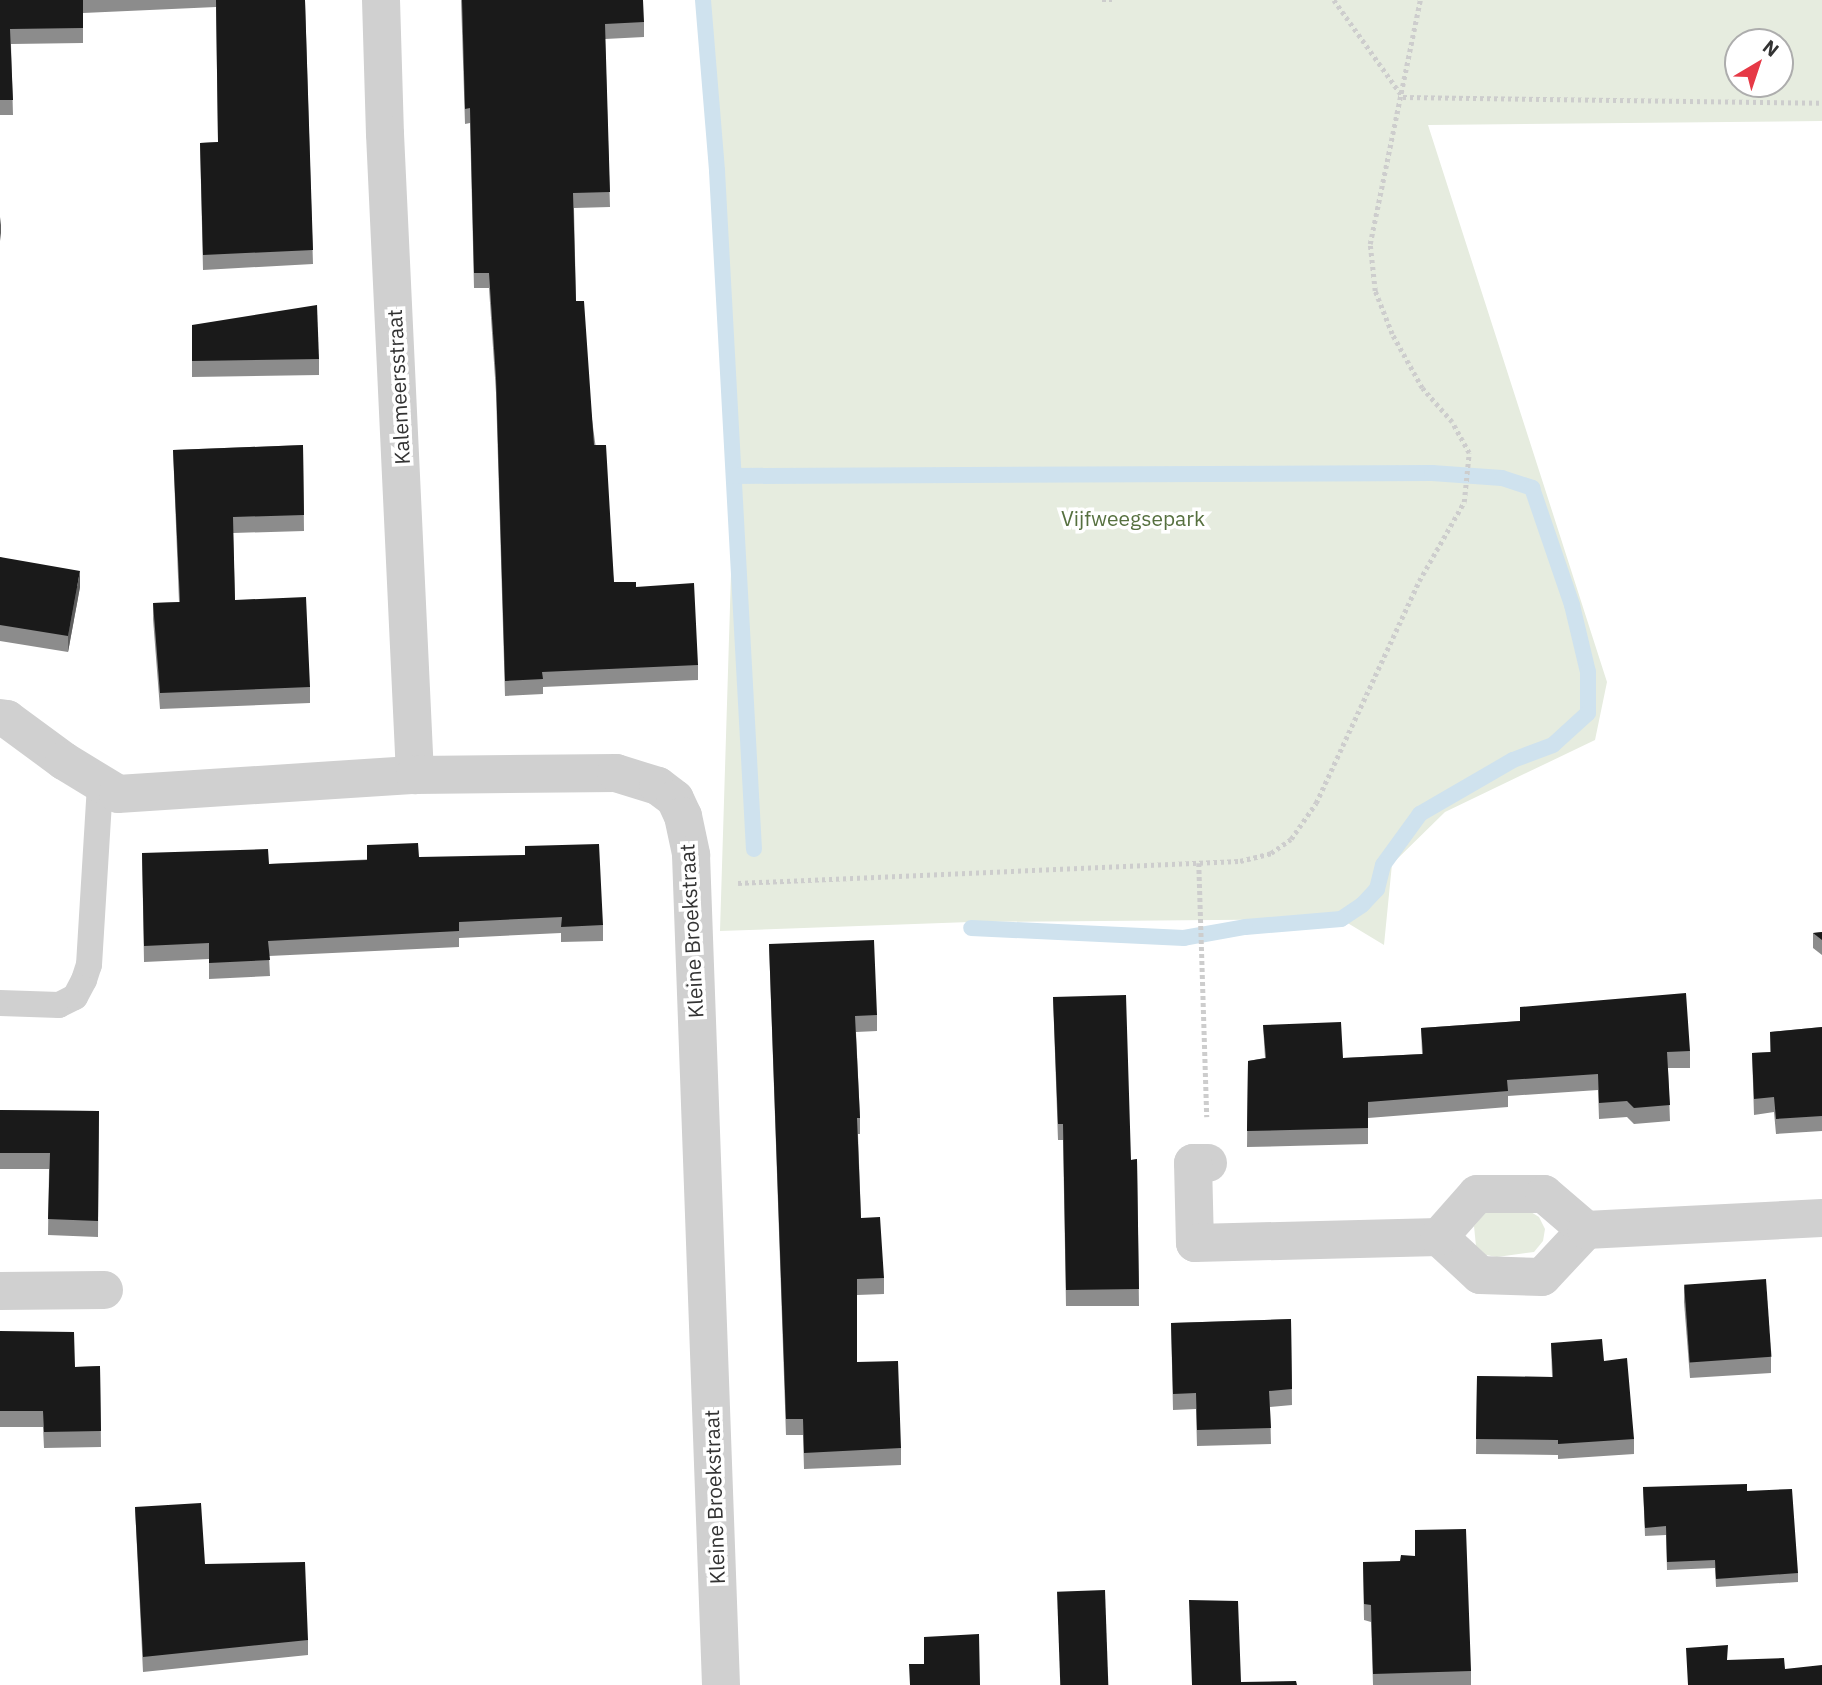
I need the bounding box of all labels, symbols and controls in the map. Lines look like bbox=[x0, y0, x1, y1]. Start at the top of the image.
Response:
north arrow bbox=[1724, 28, 1794, 98]
text: N bbox=[1758, 35, 1784, 62]
street label: Kalemeersstraat bbox=[381, 309, 415, 465]
park label: Vijfweegsepark bbox=[1061, 505, 1205, 531]
street label: Kleine Broekstraat bbox=[674, 843, 708, 1019]
street label: Kleine Broekstraat bbox=[698, 1409, 730, 1585]

